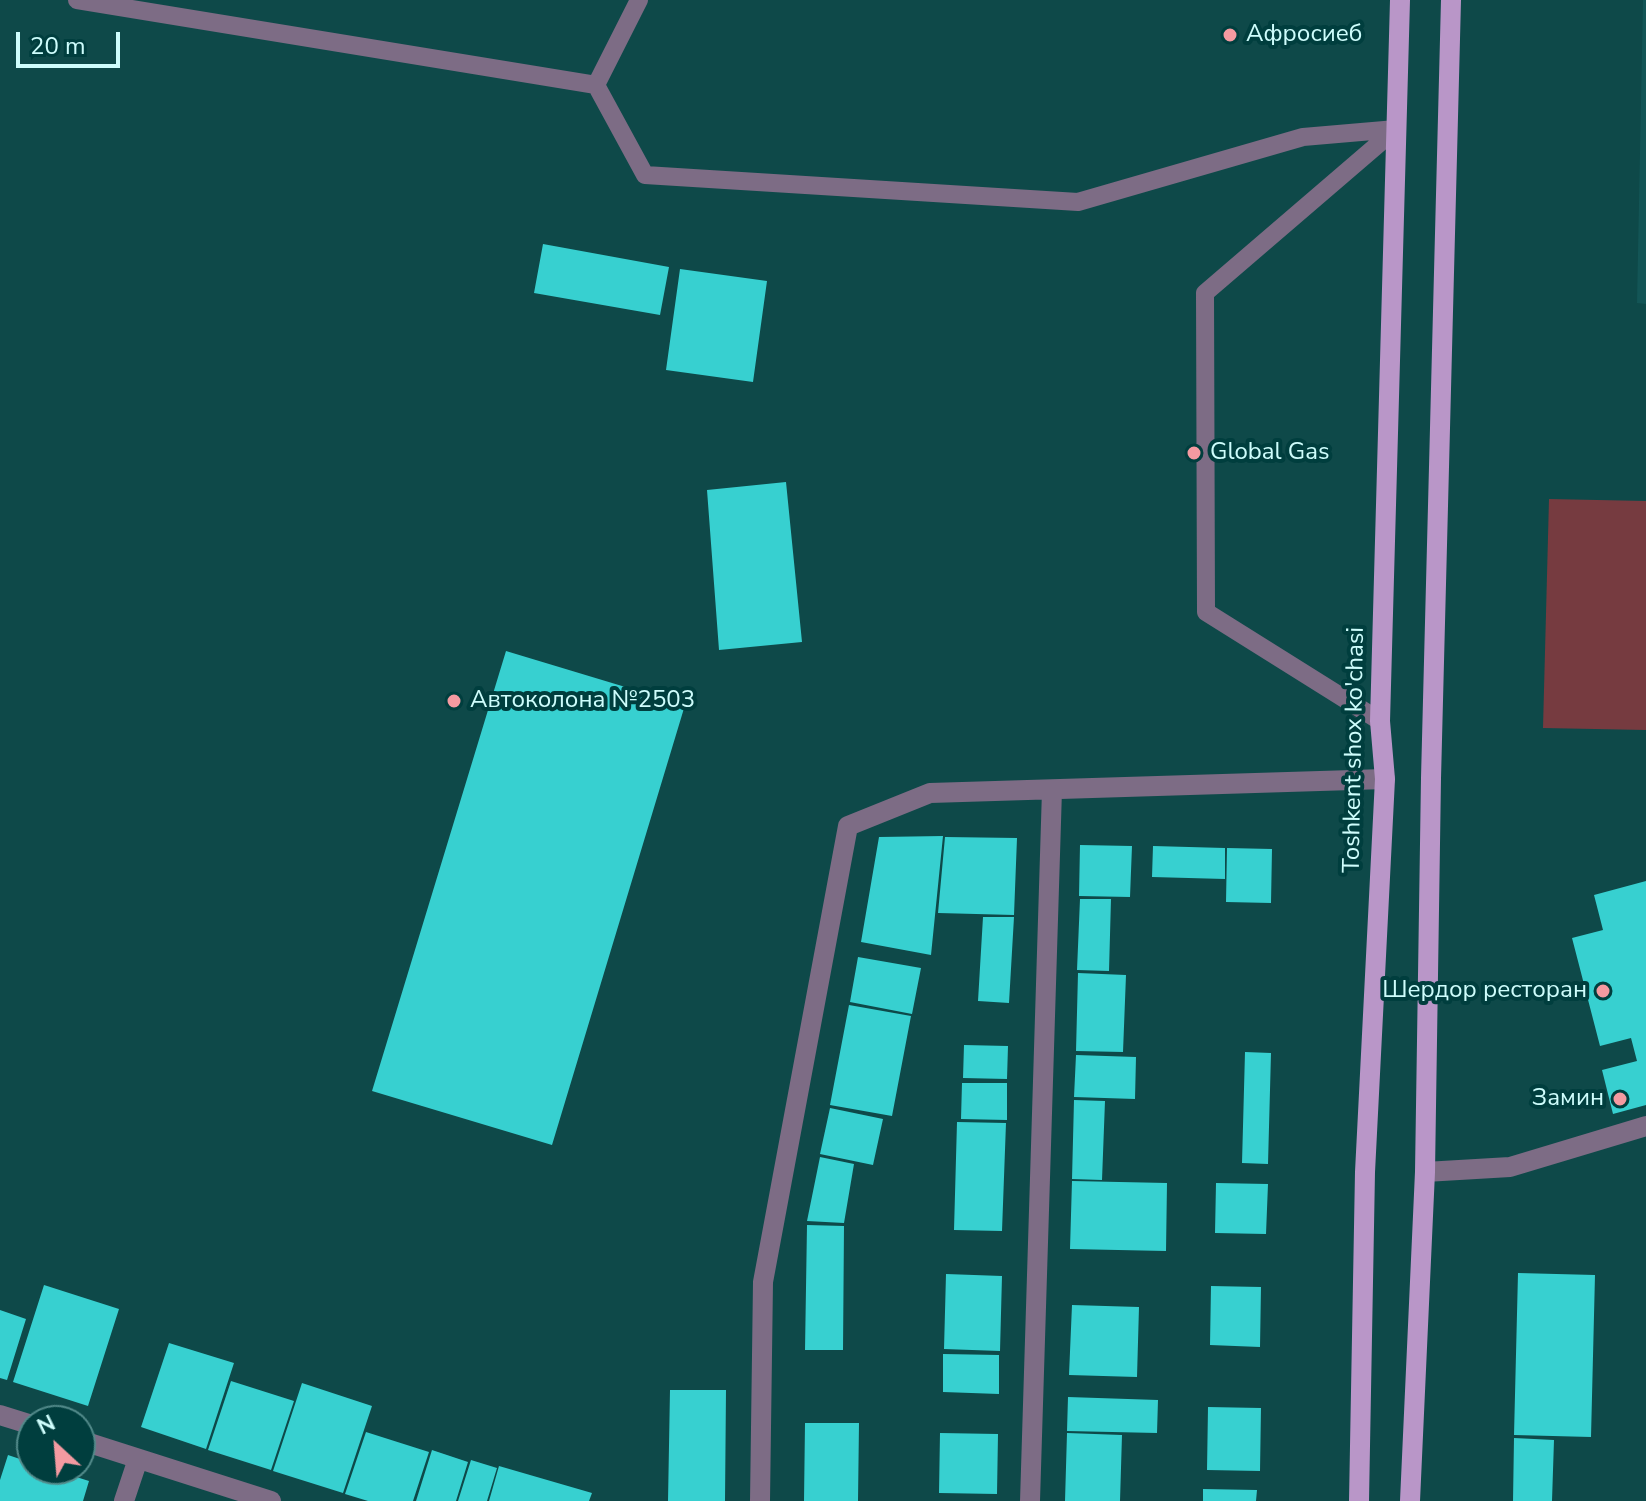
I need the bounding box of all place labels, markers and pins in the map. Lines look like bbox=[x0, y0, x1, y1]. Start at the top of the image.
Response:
place label: Афросиеб bbox=[1246, 21, 1362, 49]
marker: Афросиеб bbox=[1221, 26, 1239, 44]
place label: Global Gas bbox=[1210, 439, 1329, 467]
marker: Global Gas bbox=[1185, 444, 1203, 462]
place label: Автоколона №2503 bbox=[470, 687, 695, 715]
marker: Автоколона №2503 bbox=[445, 692, 463, 710]
place label: Шердор ресторан bbox=[1382, 977, 1587, 1005]
marker: Шердор ресторан bbox=[1594, 982, 1612, 1000]
place label: Замин bbox=[1532, 1085, 1604, 1113]
marker: Замин bbox=[1611, 1090, 1629, 1108]

